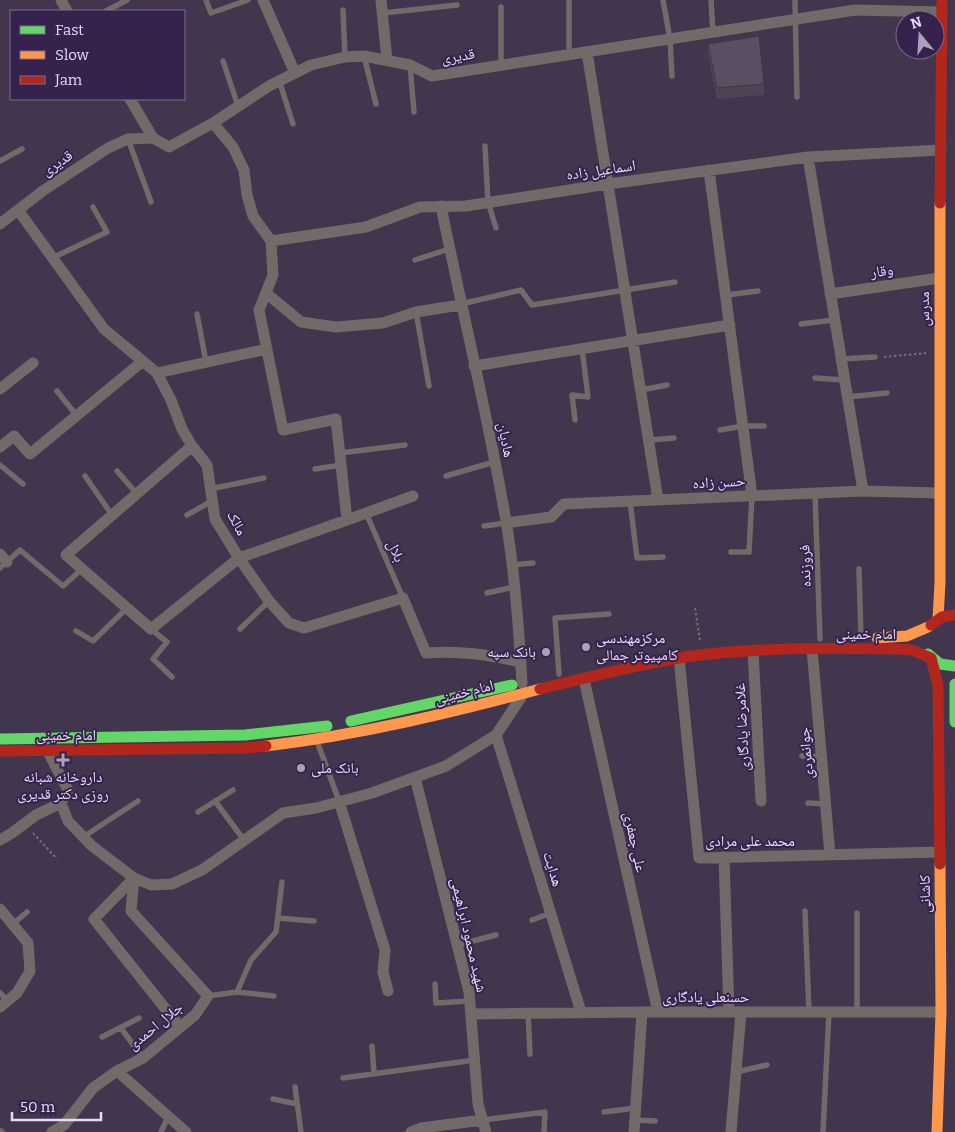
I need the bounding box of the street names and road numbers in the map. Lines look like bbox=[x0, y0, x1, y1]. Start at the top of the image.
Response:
street label: قدیری bbox=[440, 44, 476, 69]
street label: قدیری bbox=[38, 146, 77, 181]
street label: اسماعیل زاده bbox=[565, 156, 637, 185]
street label: وقار bbox=[868, 260, 895, 282]
street label: مدرس bbox=[915, 291, 934, 326]
street label: هادیان bbox=[493, 421, 518, 459]
street label: حسن زاده bbox=[692, 472, 746, 493]
street label: مالک bbox=[223, 508, 251, 539]
street label: بلال bbox=[382, 537, 409, 565]
street label: فروزنده bbox=[795, 544, 815, 588]
street label: امام خمینی bbox=[836, 625, 896, 644]
street label: امام خمینی bbox=[433, 676, 496, 709]
street label: غلامرضا یادگاری bbox=[731, 682, 754, 772]
street label: امام خمینی bbox=[36, 726, 96, 745]
street label: جوانمردی bbox=[795, 726, 818, 780]
street label: علی جعفری bbox=[619, 810, 650, 875]
street label: محمد علی مرادی bbox=[705, 832, 795, 851]
street label: هدایت bbox=[539, 849, 567, 889]
street label: کاشانی bbox=[916, 875, 935, 913]
street label: شهید محمود ابراهیمی bbox=[446, 876, 491, 994]
street label: حسنعلی یادگاری bbox=[662, 988, 750, 1007]
street label: جلال احمدی bbox=[124, 998, 187, 1055]

